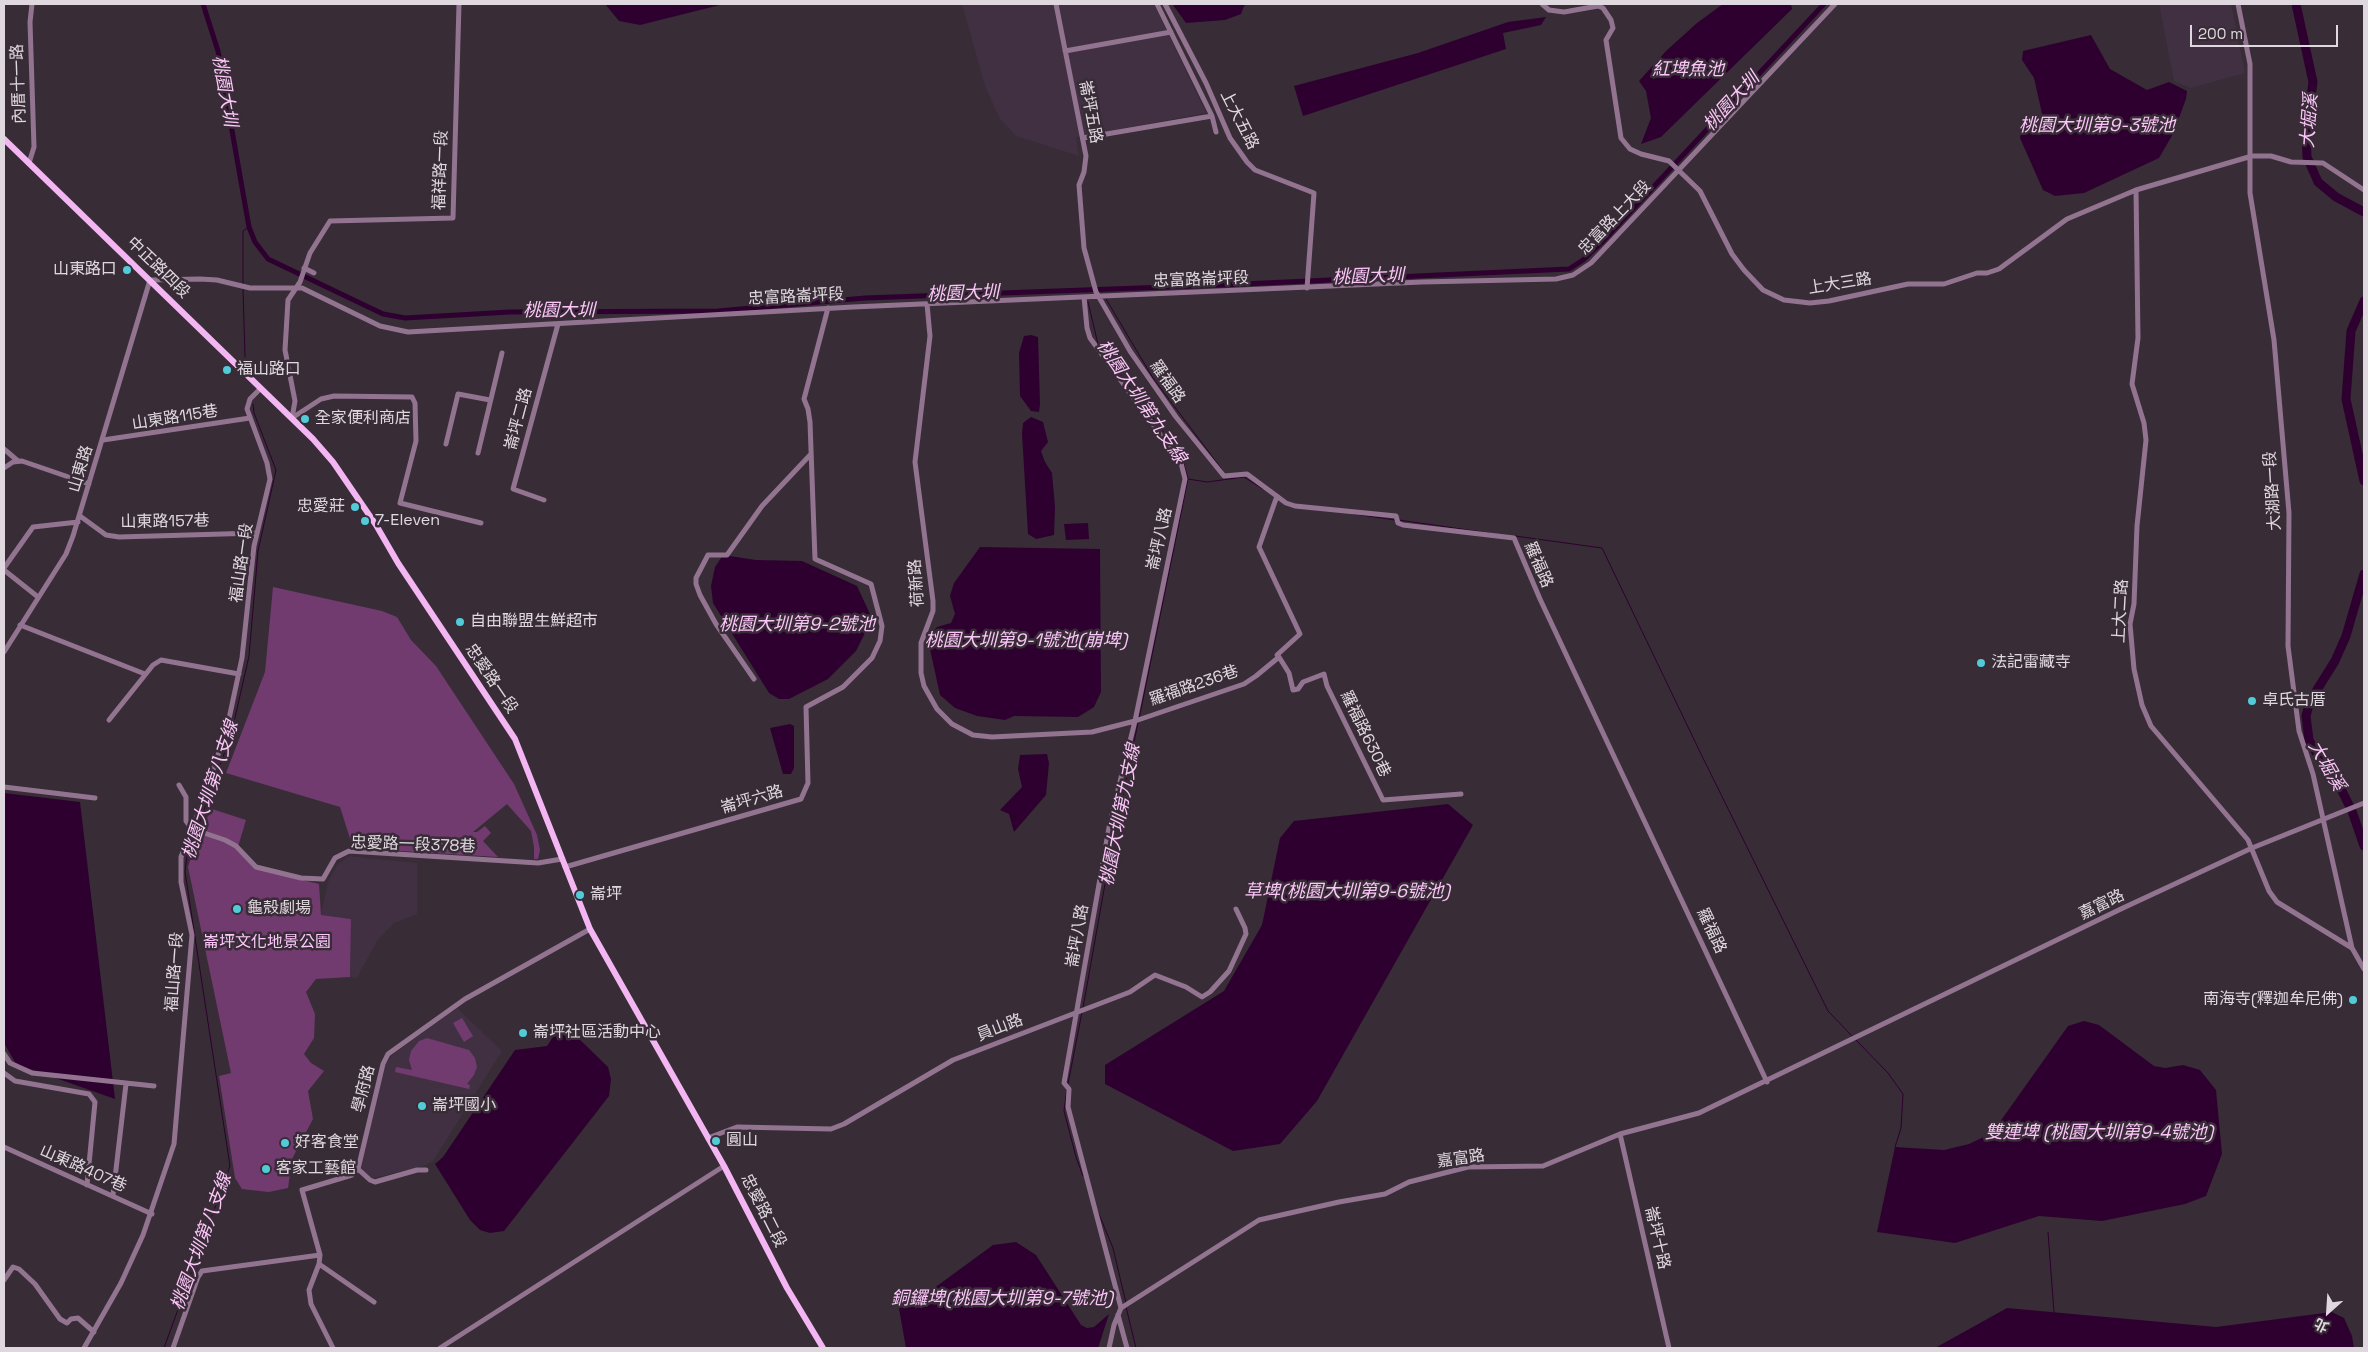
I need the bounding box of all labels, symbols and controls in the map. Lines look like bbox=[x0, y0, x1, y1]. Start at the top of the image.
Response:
scale bar bbox=[2193, 15, 2340, 47]
text: 200 m bbox=[2198, 24, 2243, 43]
street label: 內厝十一路 bbox=[8, 44, 30, 124]
water label: 桃園大圳 bbox=[207, 54, 241, 128]
water label: 紅埤魚池 bbox=[1652, 59, 1724, 81]
water label: 桃園大圳 bbox=[1700, 68, 1764, 136]
street label: 崙坪五路 bbox=[1074, 79, 1106, 145]
street label: 上大五路 bbox=[1216, 87, 1262, 153]
water label: 大堀溪 bbox=[2297, 93, 2323, 149]
water label: 桃園大圳第9-3號池 bbox=[2019, 115, 2175, 137]
street label: 福祥路一段 bbox=[430, 130, 452, 210]
street label: 忠富路上大段 bbox=[1575, 177, 1655, 259]
street label: 中正路四段 bbox=[123, 233, 193, 303]
place label: 山東路口 bbox=[53, 260, 117, 280]
marker: 山東路口 bbox=[121, 264, 133, 276]
water label: 桃園大圳 bbox=[1332, 265, 1404, 289]
street label: 忠富路崙坪段 bbox=[1153, 269, 1249, 291]
street label: 上大三路 bbox=[1807, 270, 1873, 298]
water label: 桃園大圳 bbox=[927, 282, 999, 306]
street label: 忠富路崙坪段 bbox=[748, 285, 844, 309]
water label: 桃園大圳 bbox=[523, 300, 595, 322]
water label: 桃園大圳第九支線 bbox=[1092, 336, 1190, 468]
street label: 羅福路 bbox=[1145, 357, 1189, 407]
place label: 福山路口 bbox=[237, 360, 301, 380]
marker: 福山路口 bbox=[221, 364, 233, 376]
street label: 崙坪二路 bbox=[501, 386, 537, 452]
street label: 山東路115巷 bbox=[131, 402, 219, 434]
place label: 全家便利商店 bbox=[315, 409, 411, 429]
marker: 全家便利商店 bbox=[299, 413, 311, 425]
street label: 山東路 bbox=[65, 443, 97, 495]
street label: 大湖路一段 bbox=[2261, 450, 2285, 532]
place label: 忠愛莊 bbox=[297, 497, 345, 517]
marker: 忠愛莊 bbox=[349, 501, 361, 513]
street label: 崙坪八路 bbox=[1143, 506, 1177, 572]
place label: 7-Eleven bbox=[375, 511, 440, 531]
street label: 山東路157巷 bbox=[120, 512, 210, 532]
marker: 7-Eleven bbox=[359, 515, 371, 527]
street label: 福山路一段 bbox=[227, 522, 257, 604]
street label: 羅福路 bbox=[1520, 539, 1556, 591]
street label: 荷新路 bbox=[906, 558, 928, 608]
street label: 上大二路 bbox=[2110, 579, 2132, 643]
place label: 自由聯盟生鮮超市 bbox=[470, 612, 598, 632]
water label: 桃園大圳第9-2號池 bbox=[719, 614, 875, 636]
marker: 自由聯盟生鮮超市 bbox=[454, 616, 466, 628]
water label: 桃園大圳第9-1號池(崩埤) bbox=[925, 630, 1127, 652]
street label: 忠愛路一段 bbox=[461, 640, 521, 718]
place label: 法記雷藏寺 bbox=[1991, 653, 2071, 673]
marker: 法記雷藏寺 bbox=[1975, 657, 1987, 669]
street label: 羅福路236巷 bbox=[1147, 662, 1241, 710]
street label: 羅福路630巷 bbox=[1336, 688, 1394, 780]
place label: 卓氏古厝 bbox=[2262, 691, 2326, 711]
marker: 卓氏古厝 bbox=[2246, 695, 2258, 707]
water label: 桃園大圳第八支線 bbox=[178, 718, 244, 862]
water label: 大堀溪 bbox=[2303, 737, 2349, 795]
water label: 桃園大圳第九支線 bbox=[1097, 742, 1145, 888]
street label: 崙坪六路 bbox=[719, 782, 785, 818]
street label: 忠愛路一段378巷 bbox=[350, 833, 476, 857]
water label: 草埤(桃園大圳第9-6號池) bbox=[1244, 881, 1450, 903]
place label: 崙坪 bbox=[590, 885, 622, 905]
street label: 嘉富路 bbox=[2076, 886, 2128, 924]
marker: 崙坪 bbox=[574, 889, 586, 901]
place label: 龜殼劇場 bbox=[247, 899, 311, 919]
marker: 龜殼劇場 bbox=[231, 903, 243, 915]
street label: 崙坪八路 bbox=[1063, 903, 1093, 969]
street label: 羅福路 bbox=[1692, 905, 1730, 957]
street label: 福山路一段 bbox=[163, 931, 187, 1013]
park label: 崙坪文化地景公園 bbox=[203, 933, 331, 953]
place label: 南海寺(釋迦牟尼佛) bbox=[2203, 990, 2343, 1010]
marker: 南海寺(釋迦牟尼佛) bbox=[2347, 994, 2359, 1006]
street label: 員山路 bbox=[974, 1010, 1026, 1046]
place label: 崙坪社區活動中心 bbox=[533, 1023, 661, 1043]
marker: 崙坪社區活動中心 bbox=[517, 1027, 529, 1039]
street label: 學府路 bbox=[349, 1063, 379, 1115]
place label: 崙坪國小 bbox=[432, 1096, 496, 1116]
marker: 崙坪國小 bbox=[416, 1100, 428, 1112]
water label: 雙連埤 (桃園大圳第9-4號池) bbox=[1985, 1122, 2213, 1144]
place label: 圓山 bbox=[726, 1131, 758, 1151]
place label: 好客食堂 bbox=[295, 1133, 359, 1153]
marker: 圓山 bbox=[710, 1135, 722, 1147]
marker: 好客食堂 bbox=[279, 1137, 291, 1149]
street label: 山東路407巷 bbox=[37, 1141, 129, 1197]
street label: 嘉富路 bbox=[1436, 1146, 1486, 1172]
place label: 客家工藝館 bbox=[276, 1159, 356, 1179]
marker: 客家工藝館 bbox=[260, 1163, 272, 1175]
water label: 桃園大圳第八支線 bbox=[167, 1171, 237, 1313]
street label: 忠愛路二段 bbox=[736, 1171, 790, 1251]
street label: 崙坪十路 bbox=[1640, 1205, 1674, 1271]
north arrow bbox=[2303, 1287, 2353, 1337]
water label: 銅鑼埤(桃園大圳第9-7號池) bbox=[891, 1288, 1113, 1310]
text: 北 bbox=[2311, 1314, 2332, 1337]

